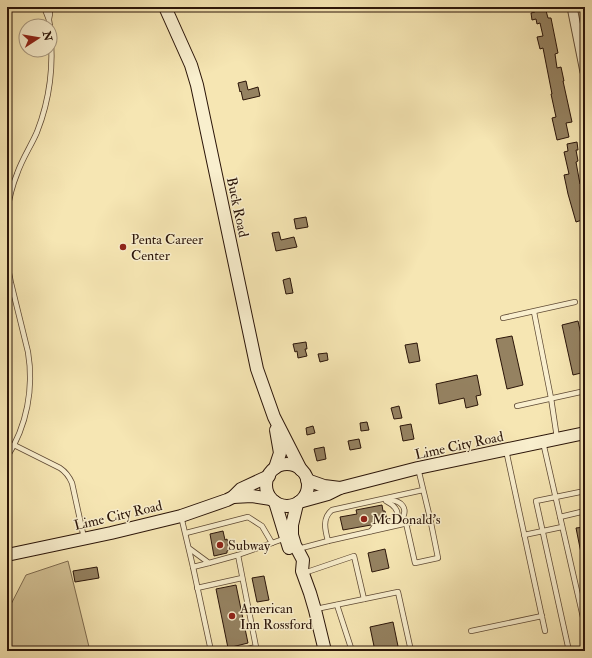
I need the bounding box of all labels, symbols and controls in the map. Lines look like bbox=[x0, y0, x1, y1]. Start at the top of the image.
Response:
north arrow bbox=[18, 18, 58, 58]
text: N bbox=[40, 29, 55, 43]
street label: Buck Road bbox=[223, 176, 252, 239]
place label: Penta Career Center bbox=[131, 231, 204, 264]
marker: Penta Career Center bbox=[118, 242, 128, 252]
street label: Lime City Road bbox=[413, 428, 505, 464]
street label: Lime City Road bbox=[72, 497, 164, 535]
place label: McDonald's bbox=[372, 511, 441, 528]
marker: McDonald's bbox=[359, 514, 369, 524]
place label: Subway bbox=[228, 537, 271, 555]
marker: Subway bbox=[215, 540, 225, 550]
place label: American Inn Rossford bbox=[239, 600, 313, 633]
marker: American Inn Rossford bbox=[227, 611, 237, 621]

